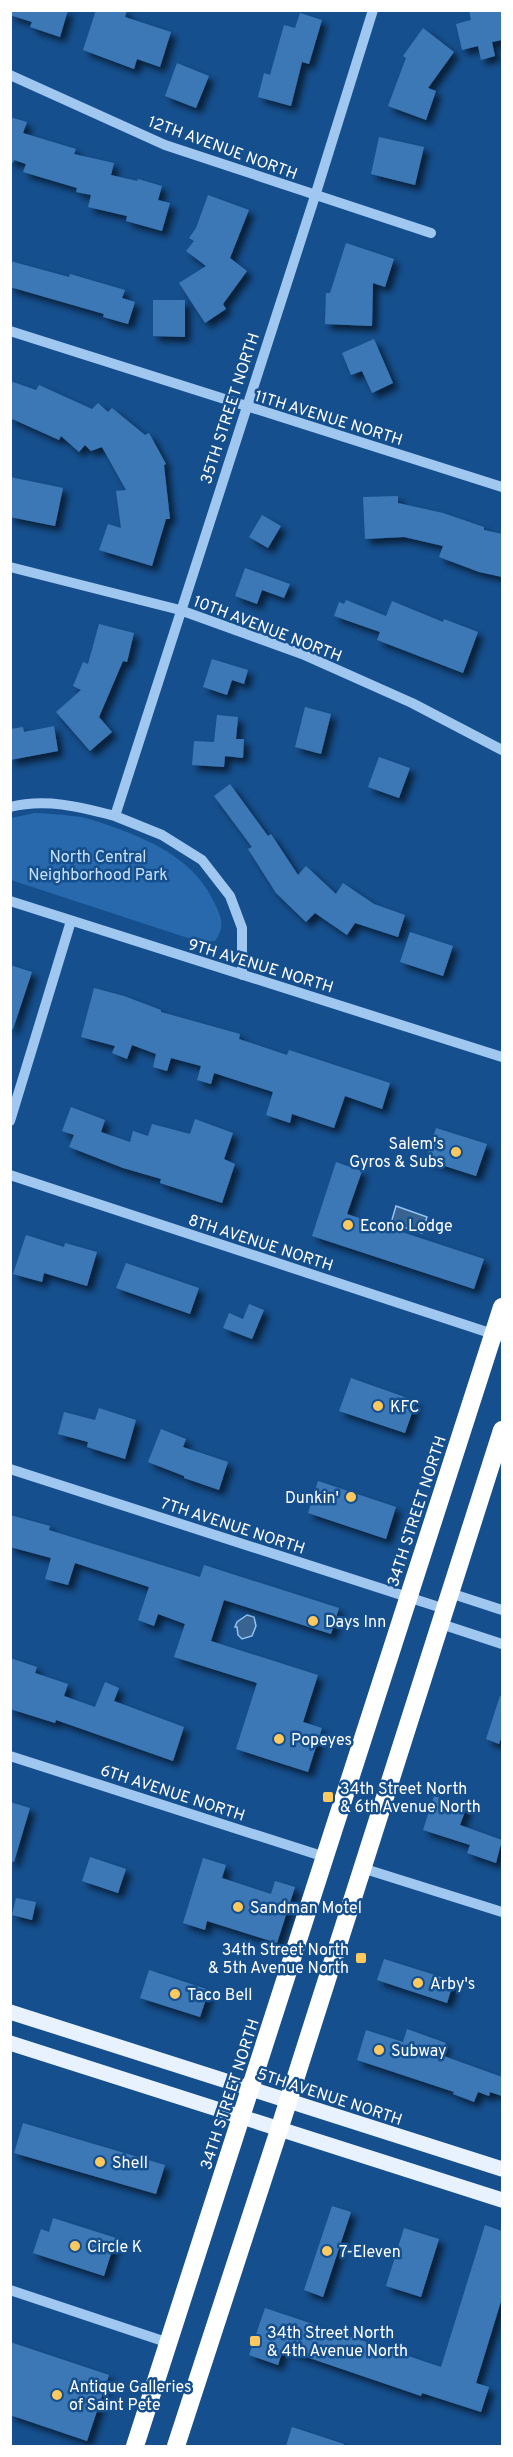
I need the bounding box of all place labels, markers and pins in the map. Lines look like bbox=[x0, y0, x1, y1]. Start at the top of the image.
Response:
place label: Salem's Gyros & Subs bbox=[349, 1135, 444, 1173]
marker: Salem's Gyros & Subs bbox=[449, 1145, 463, 1159]
place label: Econo Lodge bbox=[360, 1217, 453, 1237]
marker: Econo Lodge bbox=[341, 1218, 355, 1232]
place label: KFC bbox=[390, 1398, 419, 1418]
marker: KFC bbox=[371, 1399, 385, 1413]
place label: Dunkin' bbox=[285, 1489, 339, 1509]
marker: Dunkin' bbox=[344, 1490, 358, 1504]
place label: Days Inn bbox=[325, 1613, 386, 1633]
marker: Days Inn bbox=[306, 1614, 320, 1628]
place label: Popeyes bbox=[291, 1731, 352, 1751]
marker: Popeyes bbox=[272, 1732, 286, 1746]
place label: 34th Street North & 6th Avenue North bbox=[340, 1780, 481, 1818]
marker: 34th Street North & 6th Avenue North bbox=[321, 1790, 335, 1804]
place label: Sandman Motel bbox=[250, 1899, 362, 1919]
marker: Sandman Motel bbox=[231, 1900, 245, 1914]
place label: 34th Street North & 5th Avenue North bbox=[208, 1941, 349, 1979]
marker: 34th Street North & 5th Avenue North bbox=[354, 1951, 368, 1965]
place label: Arby's bbox=[430, 1975, 475, 1995]
marker: Arby's bbox=[411, 1976, 425, 1990]
place label: Taco Bell bbox=[187, 1986, 252, 2006]
marker: Taco Bell bbox=[168, 1987, 182, 2001]
place label: Subway bbox=[391, 2042, 447, 2062]
marker: Subway bbox=[372, 2043, 386, 2057]
place label: Shell bbox=[112, 2154, 148, 2174]
marker: Shell bbox=[93, 2155, 107, 2169]
place label: Circle K bbox=[87, 2238, 142, 2258]
marker: Circle K bbox=[68, 2239, 82, 2253]
place label: 7-Eleven bbox=[339, 2243, 401, 2263]
marker: 7-Eleven bbox=[320, 2244, 334, 2258]
place label: 34th Street North & 4th Avenue North bbox=[267, 2324, 408, 2362]
marker: 34th Street North & 4th Avenue North bbox=[248, 2334, 262, 2348]
place label: Antique Galleries of Saint Pete bbox=[69, 2378, 191, 2416]
marker: Antique Galleries of Saint Pete bbox=[50, 2388, 64, 2402]

